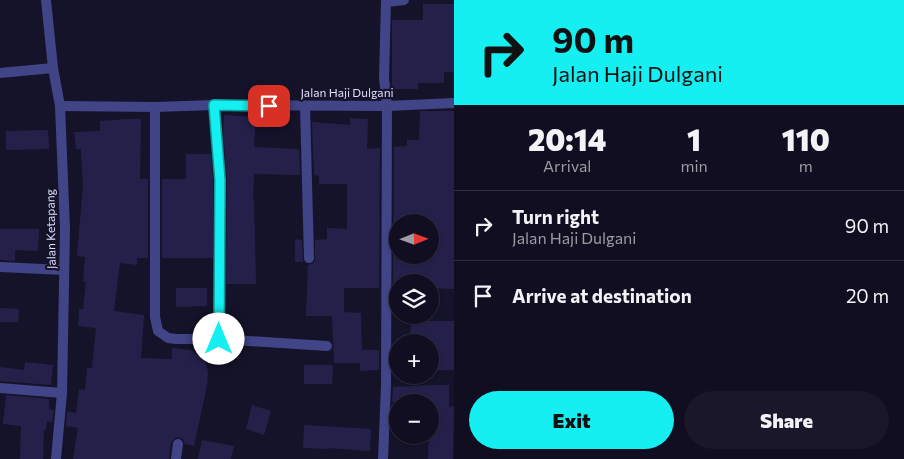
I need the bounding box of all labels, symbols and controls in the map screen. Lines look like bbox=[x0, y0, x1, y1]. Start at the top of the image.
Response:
text: 90 m bbox=[552, 17, 634, 60]
icon: right bbox=[469, 20, 534, 85]
text: Jalan Haji Dulgani bbox=[552, 60, 723, 87]
pin bbox=[248, 85, 290, 127]
street label: Jalan Haji Dulgani bbox=[300, 85, 394, 100]
icon: arrive bbox=[255, 92, 283, 120]
text: 20:14 bbox=[528, 120, 606, 157]
text: 1 bbox=[687, 120, 701, 157]
text: 110 bbox=[782, 120, 830, 157]
text: Arrival bbox=[543, 156, 591, 175]
text: min bbox=[680, 156, 708, 175]
text: m bbox=[799, 156, 813, 175]
street label: Jalan Ketapang bbox=[42, 188, 59, 269]
text: Turn right bbox=[512, 205, 599, 228]
icon: right bbox=[469, 212, 497, 240]
north arrow bbox=[389, 214, 439, 264]
map controls bbox=[389, 214, 439, 444]
text: 90 m bbox=[845, 214, 889, 237]
text: Jalan Haji Dulgani bbox=[512, 228, 636, 247]
button: layers bbox=[389, 274, 439, 324]
icon: arrive bbox=[469, 282, 497, 310]
text: Arrive at destination bbox=[512, 284, 692, 307]
text: 20 m bbox=[846, 284, 889, 307]
position arrow bbox=[192, 312, 244, 364]
button: + bbox=[389, 334, 439, 384]
button: Exit bbox=[469, 391, 674, 449]
button: Share bbox=[684, 391, 889, 449]
button: − bbox=[389, 394, 439, 444]

